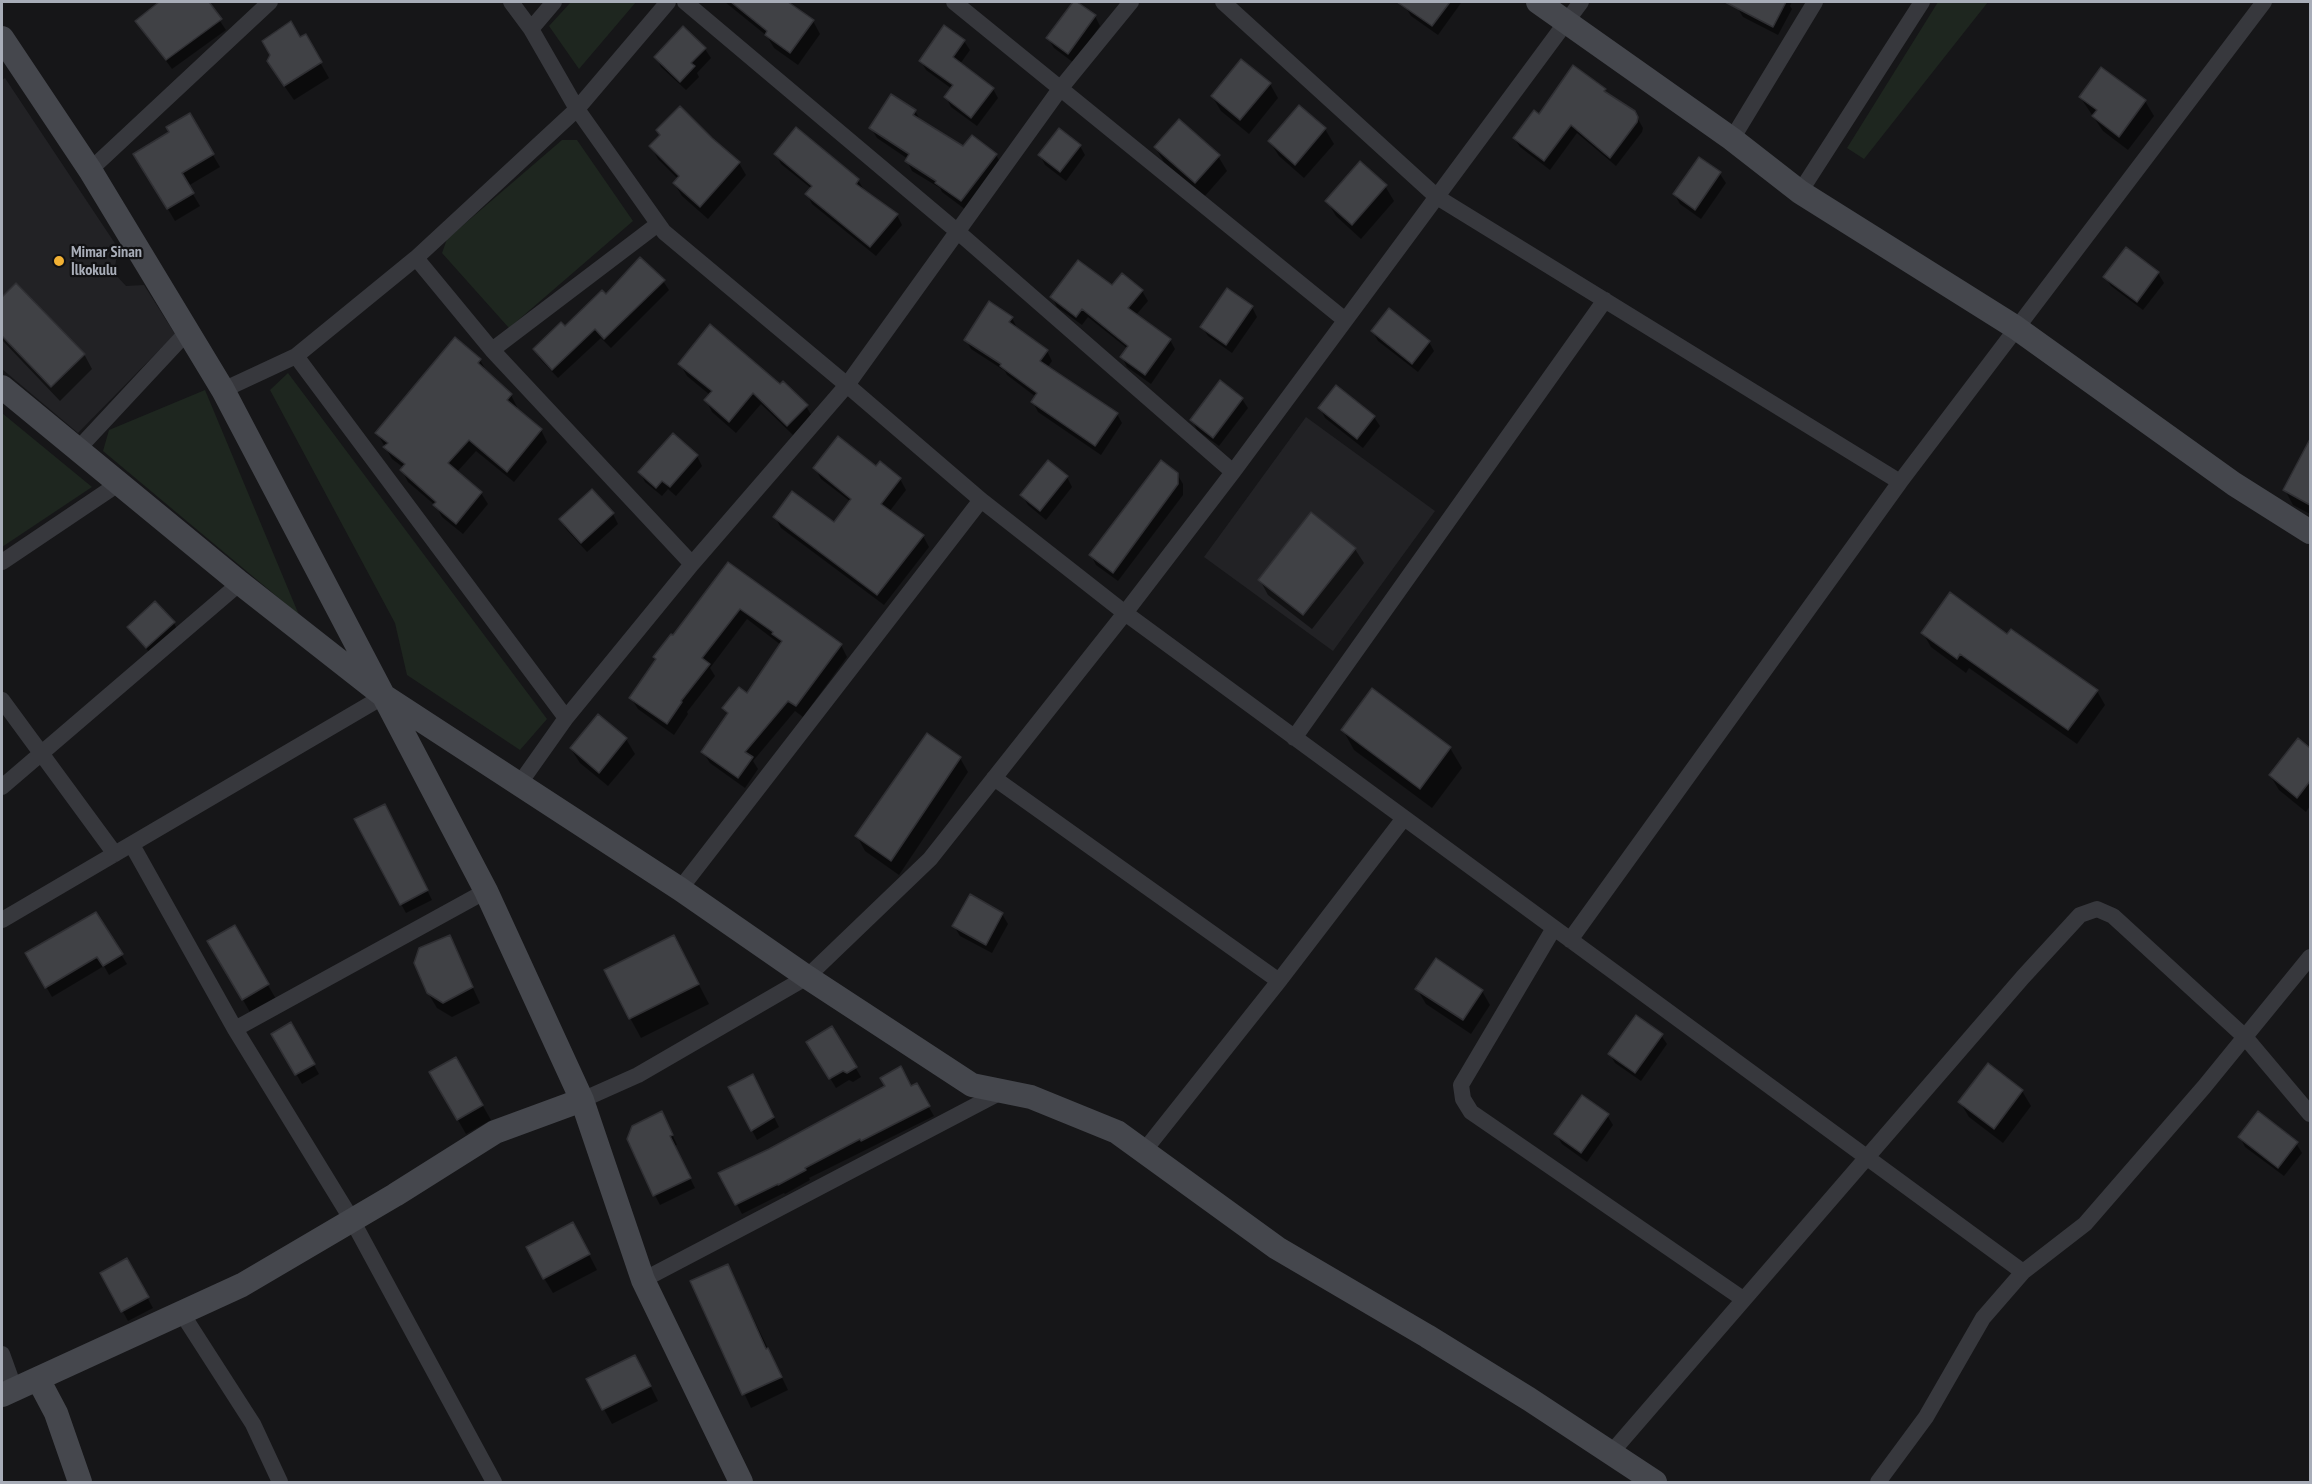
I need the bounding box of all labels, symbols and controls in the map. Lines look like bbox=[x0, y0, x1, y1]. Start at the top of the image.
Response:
place label: Mimar Sinan İlkokulu bbox=[71, 242, 142, 280]
marker: Mimar Sinan İlkokulu bbox=[52, 254, 66, 268]

